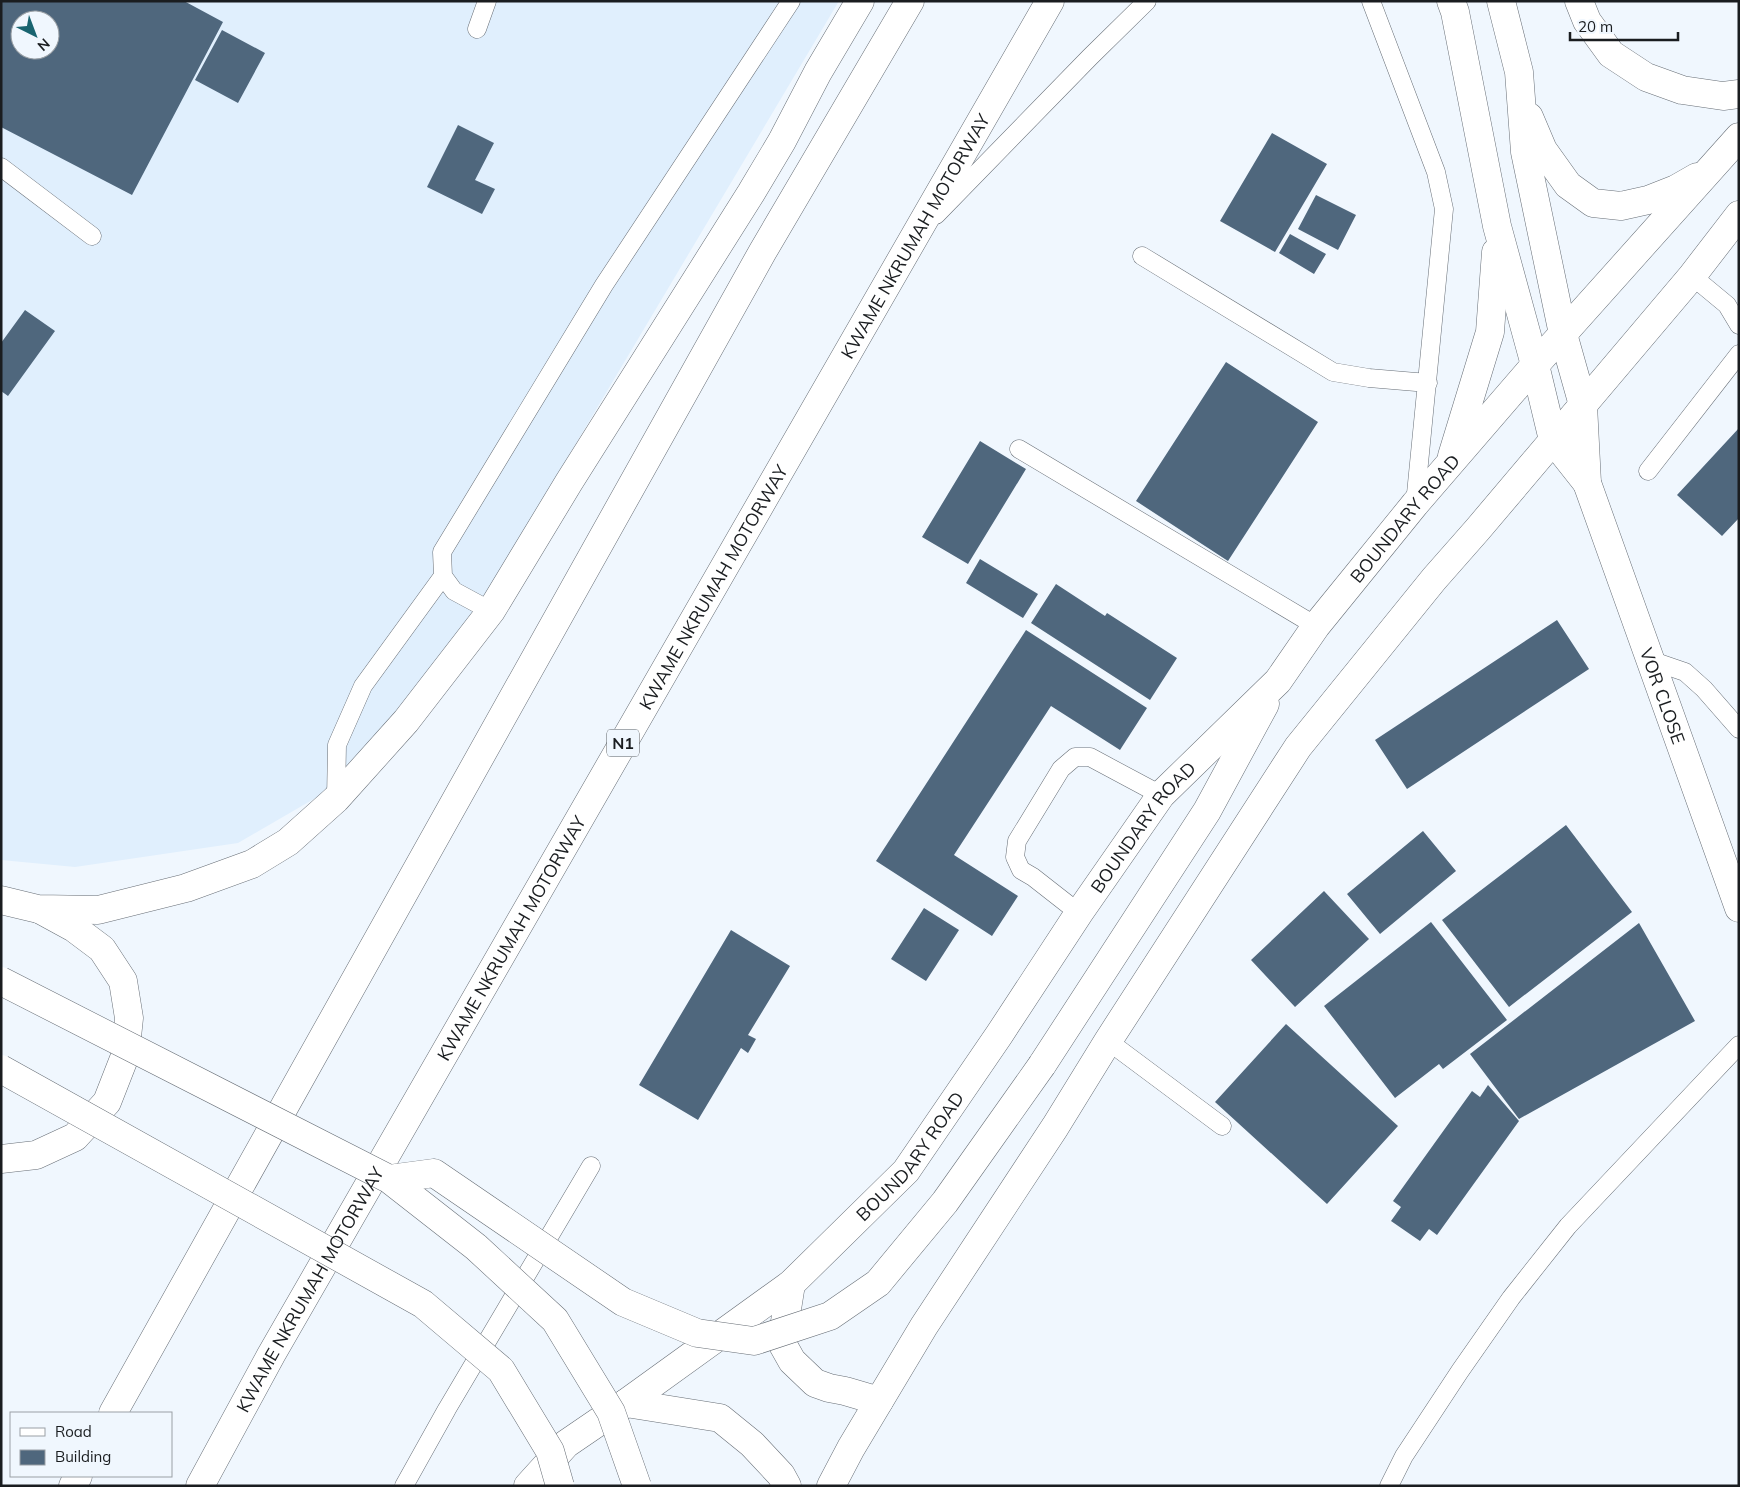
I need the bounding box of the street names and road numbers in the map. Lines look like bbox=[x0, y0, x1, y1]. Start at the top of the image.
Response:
street label: KWAME NKRUMAH MOTORWAY bbox=[835, 109, 995, 363]
street label: BOUNDARY ROAD bbox=[1345, 449, 1464, 587]
street label: KWAME NKRUMAH MOTORWAY bbox=[633, 460, 793, 714]
street label: VOR CLOSE bbox=[1635, 644, 1691, 747]
road number: N1 bbox=[607, 730, 639, 756]
street label: BOUNDARY ROAD bbox=[1085, 756, 1200, 897]
street label: KWAME NKRUMAH MOTORWAY bbox=[431, 811, 591, 1065]
street label: BOUNDARY ROAD bbox=[851, 1087, 969, 1225]
street label: KWAME NKRUMAH MOTORWAY bbox=[231, 1162, 389, 1416]

